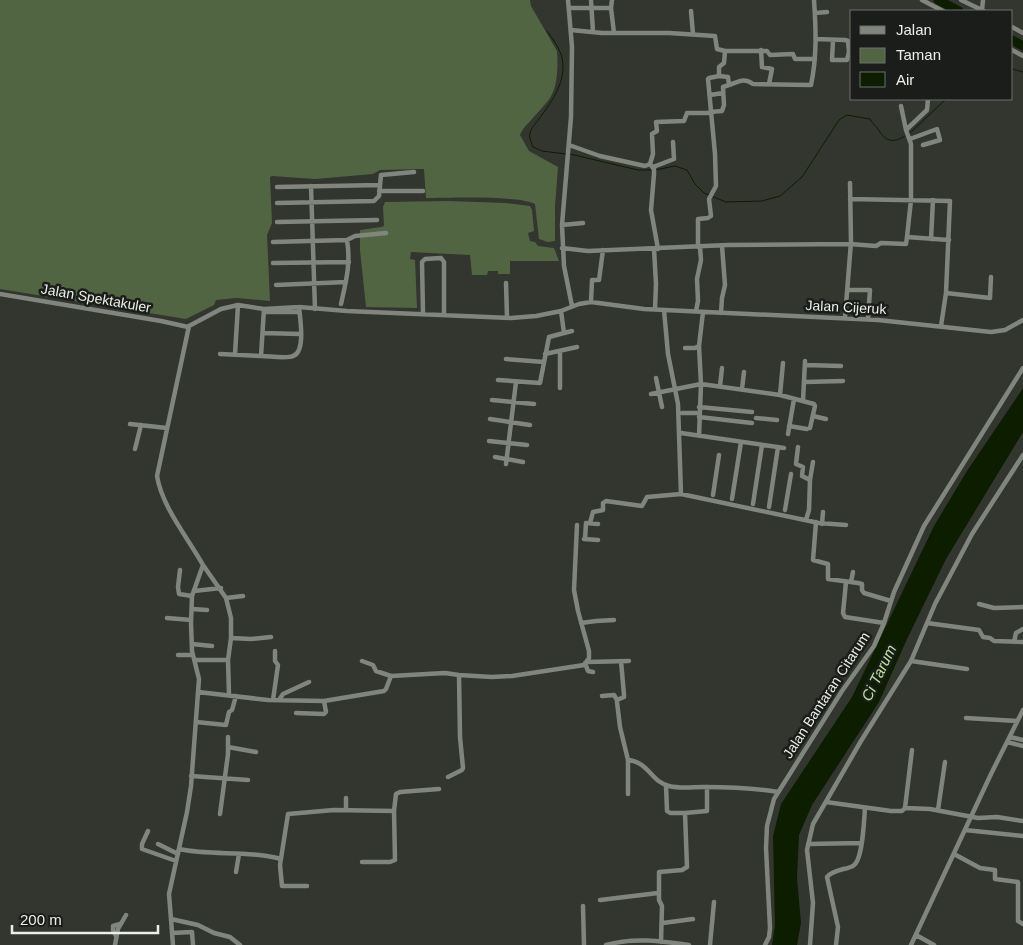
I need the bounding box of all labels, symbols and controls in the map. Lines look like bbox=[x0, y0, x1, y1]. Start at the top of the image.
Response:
legend bbox=[850, 10, 1013, 100]
text: Jalan bbox=[896, 21, 932, 38]
text: Taman bbox=[896, 46, 941, 63]
text: Air bbox=[896, 71, 914, 88]
street label: Jalan Spektakuler bbox=[40, 280, 153, 316]
street label: Jalan Cijeruk bbox=[805, 297, 888, 317]
street label: Jalan Bantaran Citarum bbox=[779, 629, 873, 761]
water label: Ci Tarum bbox=[858, 642, 899, 704]
scale bar bbox=[12, 902, 159, 934]
text: 200 m bbox=[20, 911, 62, 928]

